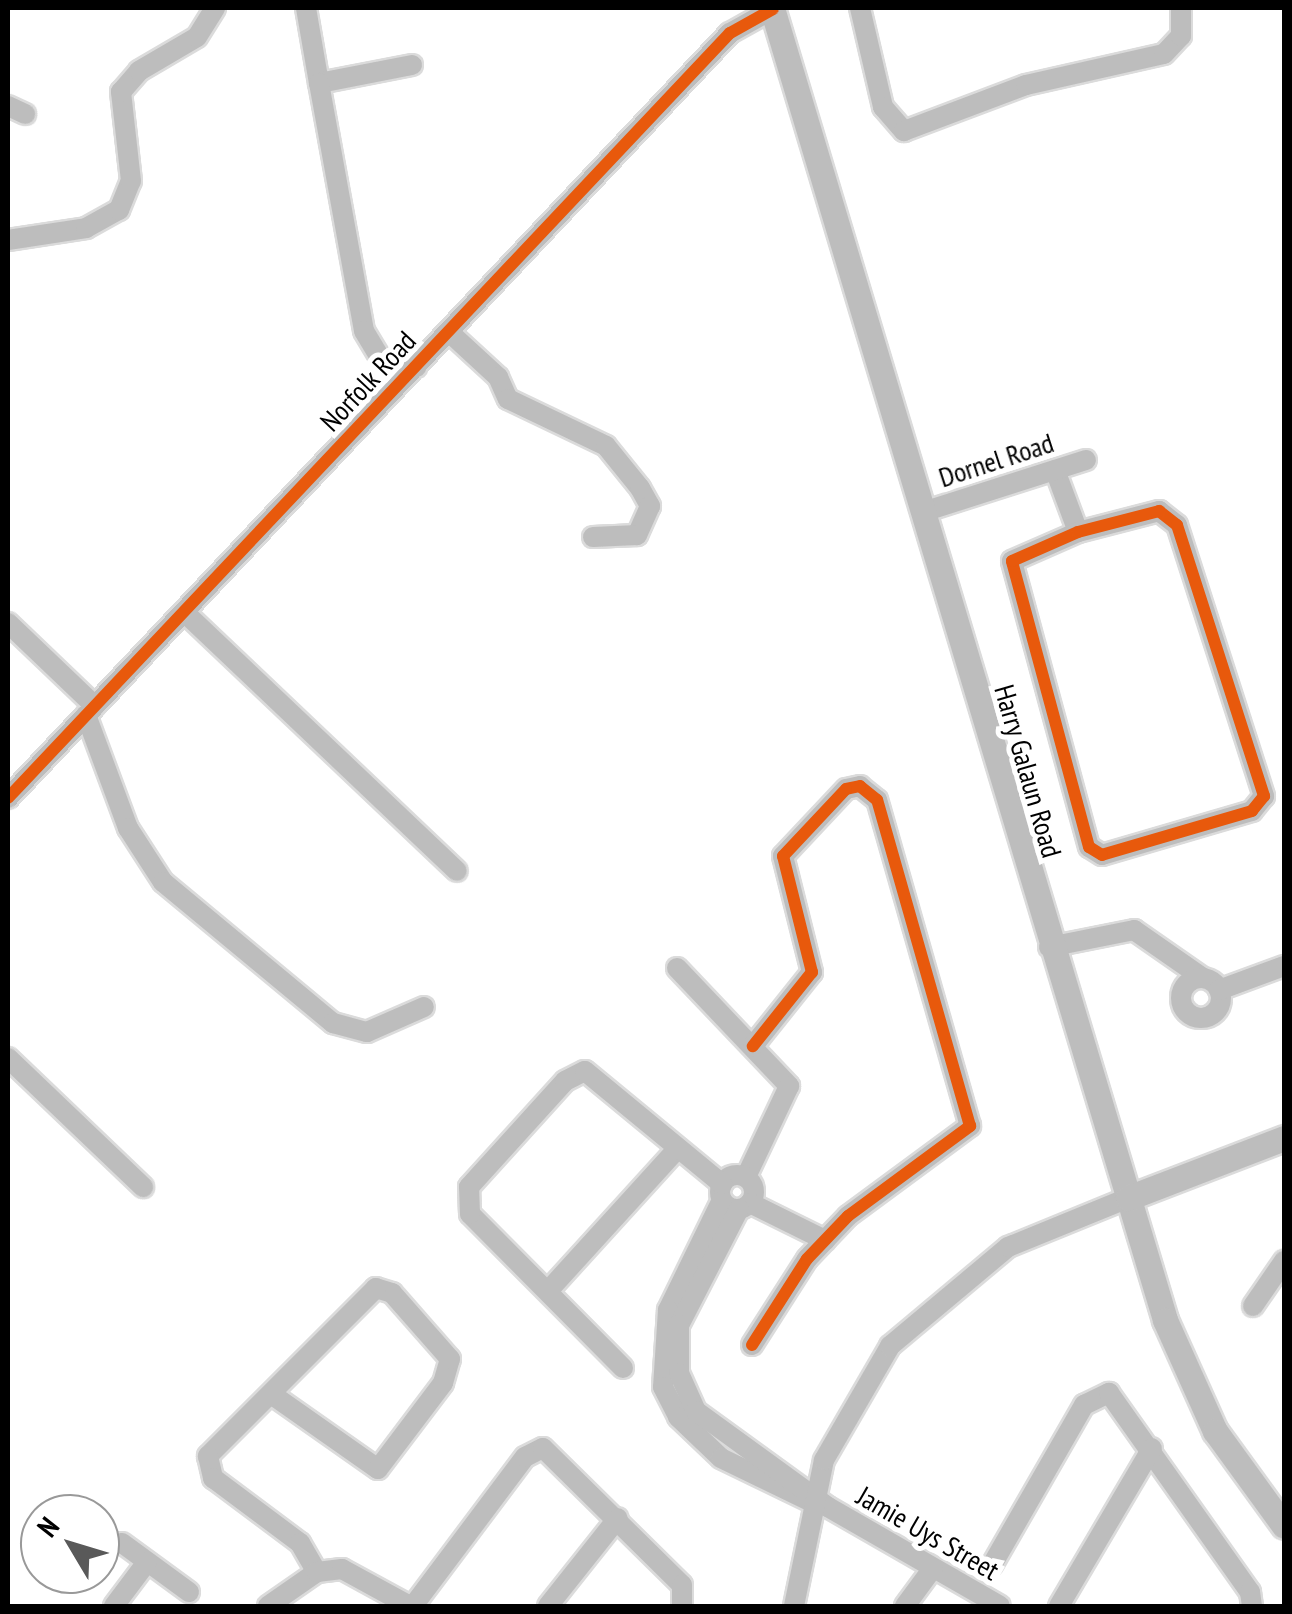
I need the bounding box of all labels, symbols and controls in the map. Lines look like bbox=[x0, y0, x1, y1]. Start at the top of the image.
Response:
street label: Norfolk Road bbox=[313, 324, 423, 438]
street label: Dornel Road bbox=[934, 426, 1058, 494]
street label: Harry Galaun Road bbox=[987, 680, 1069, 862]
street label: Jamie Uys Street bbox=[851, 1479, 1005, 1587]
north arrow bbox=[20, 1494, 120, 1594]
text: N bbox=[28, 1509, 67, 1544]

